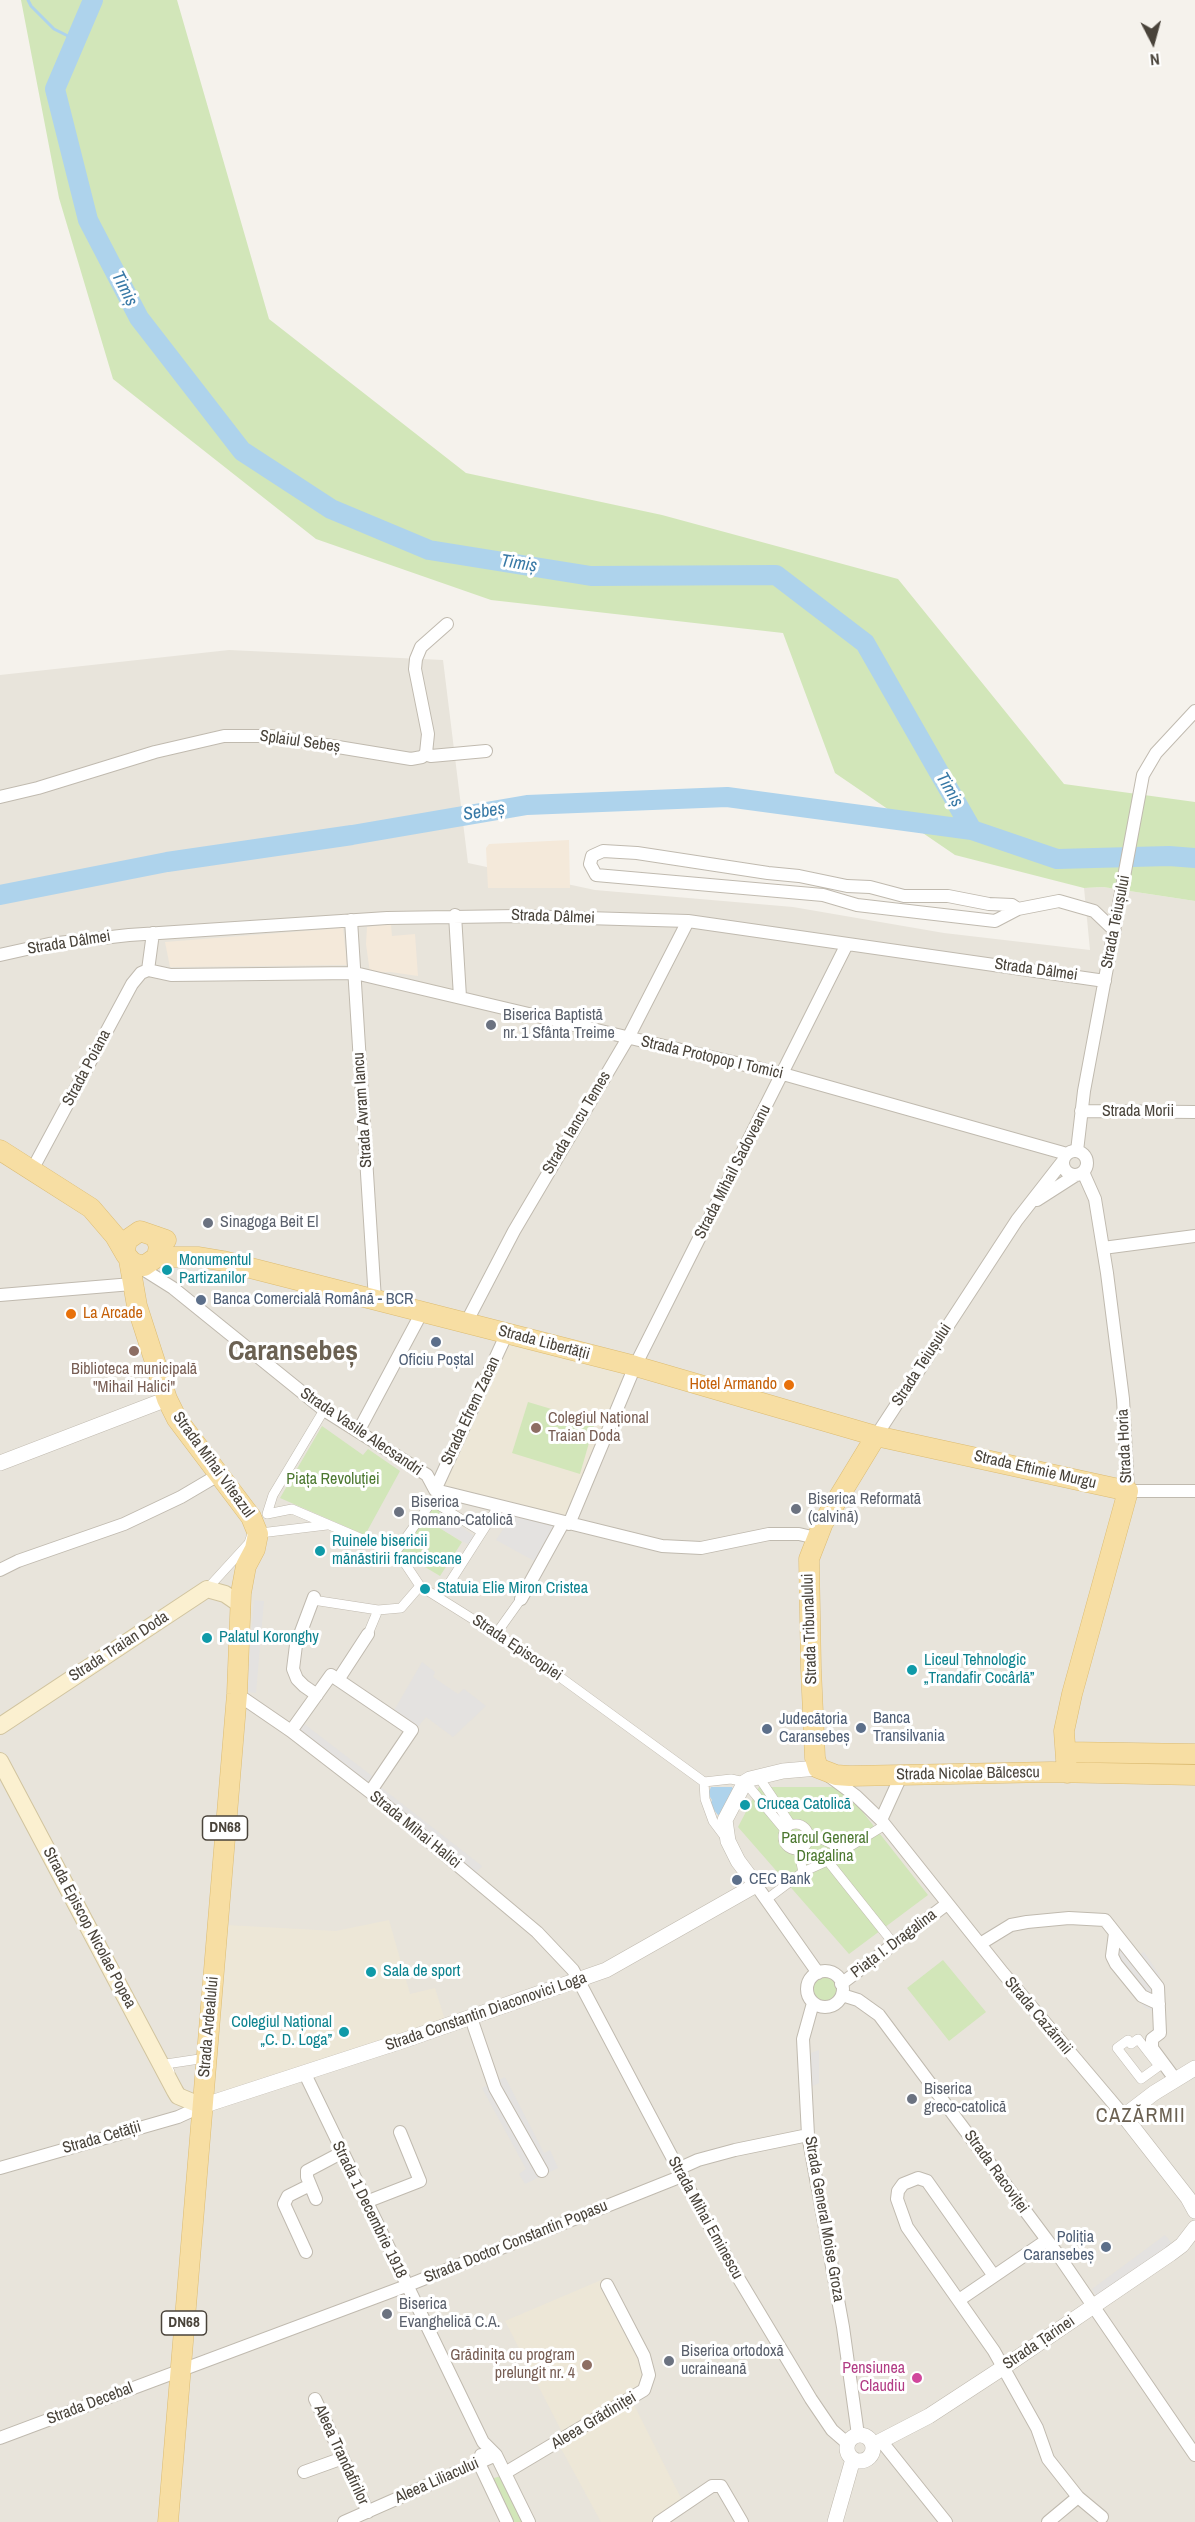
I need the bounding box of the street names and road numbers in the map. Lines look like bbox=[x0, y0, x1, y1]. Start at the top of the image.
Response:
street label: Splaiul Sebeș bbox=[259, 727, 341, 757]
street label: Strada Teiușului bbox=[1098, 874, 1134, 970]
street label: Strada Dâlmei bbox=[511, 906, 595, 928]
street label: Strada Dâlmei bbox=[26, 927, 112, 959]
street label: Strada Dâlmei bbox=[993, 955, 1079, 985]
street label: Strada Poiana bbox=[59, 1026, 115, 1110]
street label: Strada Protopop I Tomici bbox=[639, 1032, 785, 1084]
street label: Strada Avram Iancu bbox=[349, 1052, 377, 1168]
street label: Strada Iancu Temes bbox=[539, 1068, 615, 1178]
street label: Strada Mihail Sadoveanu bbox=[691, 1102, 775, 1242]
street label: Strada Morii bbox=[1102, 1102, 1174, 1122]
street label: Strada Teiușului bbox=[888, 1320, 956, 1410]
street label: Strada Libertății bbox=[496, 1322, 592, 1364]
street label: Strada Efrem Zacan bbox=[437, 1354, 505, 1468]
street label: Strada Vasile Alecsandri bbox=[296, 1384, 426, 1480]
street label: Strada Mihai Viteazul bbox=[168, 1408, 258, 1522]
street label: Strada Horia bbox=[1113, 1408, 1137, 1484]
street label: Strada Eftimie Murgu bbox=[972, 1447, 1098, 1493]
street label: Strada Tribunalului bbox=[798, 1573, 822, 1685]
street label: Strada Traian Doda bbox=[66, 1608, 172, 1686]
street label: Strada Episcopiei bbox=[468, 1611, 566, 1685]
street label: Strada Nicolae Bălcescu bbox=[896, 1763, 1040, 1785]
street label: Strada Mihai Halici bbox=[365, 1787, 465, 1873]
road number: DN68 bbox=[202, 1816, 248, 1840]
street label: Strada Episcop Nicolae Popea bbox=[38, 1844, 140, 2012]
street label: Piața I. Dragalina bbox=[847, 1906, 941, 1982]
street label: Strada Constantin Diaconovici Loga bbox=[383, 1968, 589, 2056]
street label: Strada Cazărmii bbox=[1000, 1973, 1076, 2059]
street label: Strada Ardealului bbox=[195, 1976, 223, 2078]
street label: Strada Cetății bbox=[60, 2118, 144, 2158]
street label: Strada Racoviței bbox=[960, 2127, 1032, 2217]
street label: Strada General Moise Groza bbox=[800, 2135, 848, 2303]
street label: Strada 1 Decembrie 1918 bbox=[327, 2138, 411, 2282]
street label: Strada Mihai Eminescu bbox=[663, 2153, 747, 2283]
street label: Strada Doctor Constantin Popasu bbox=[421, 2196, 611, 2288]
road number: DN68 bbox=[162, 2311, 207, 2335]
street label: Strada Țarinei bbox=[999, 2312, 1079, 2374]
street label: Strada Decebal bbox=[44, 2379, 136, 2429]
street label: Aleea Grădiniței bbox=[548, 2388, 640, 2454]
street label: Aleea Trandafirilor bbox=[309, 2402, 373, 2508]
street label: Aleea Liliacului bbox=[392, 2454, 482, 2508]

